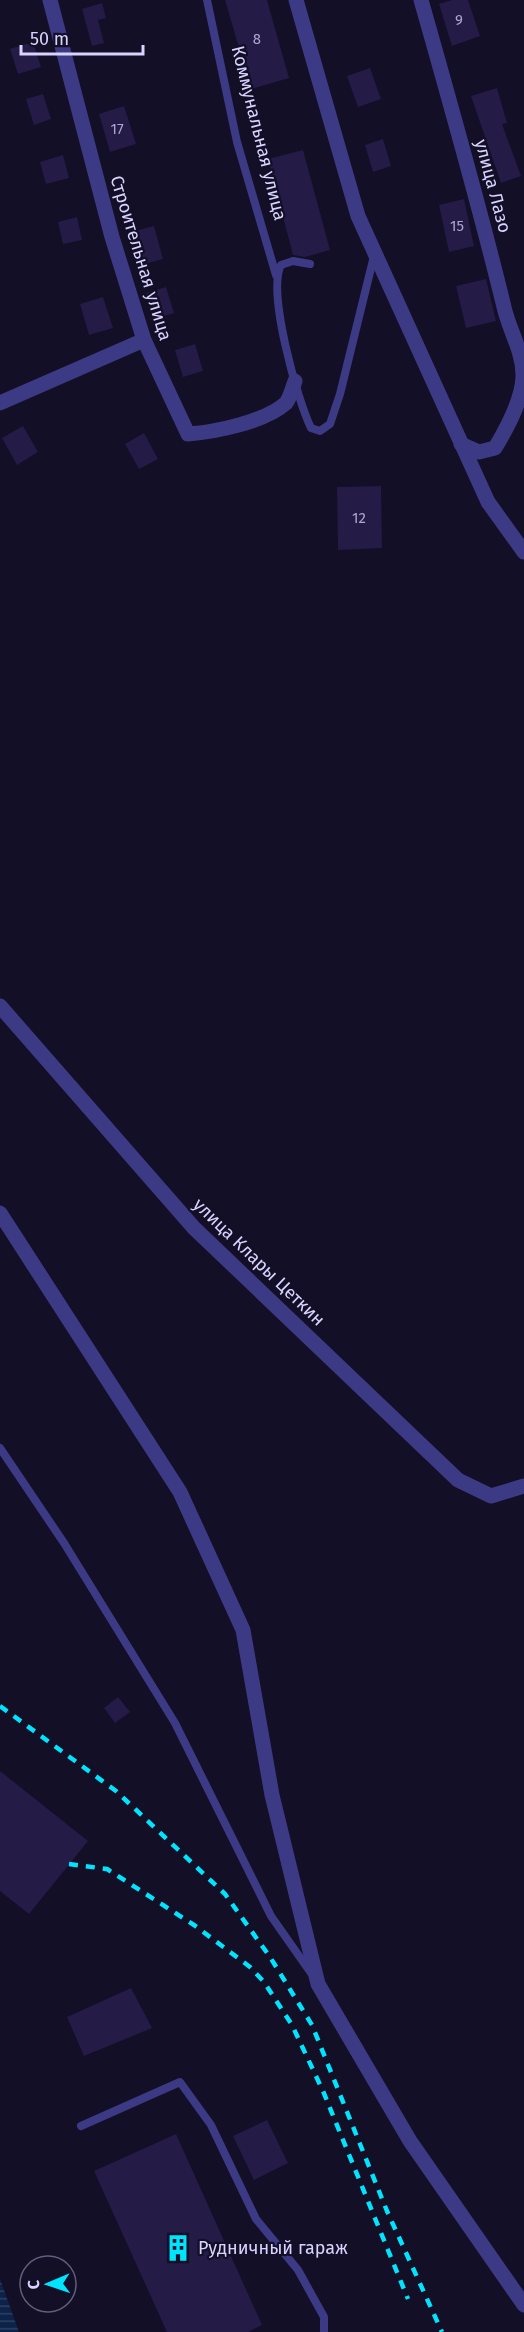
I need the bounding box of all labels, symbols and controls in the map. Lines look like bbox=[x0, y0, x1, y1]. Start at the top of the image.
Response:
house number: 9 bbox=[455, 11, 463, 29]
scale bar bbox=[21, 18, 142, 56]
text: 50 m bbox=[30, 28, 69, 50]
house number: 8 bbox=[253, 30, 261, 48]
street label: Коммунальная улица bbox=[227, 43, 291, 223]
house number: 17 bbox=[110, 120, 124, 138]
street label: улица Лазо bbox=[470, 137, 516, 235]
street label: Строительная улица bbox=[105, 173, 177, 343]
house number: 15 bbox=[450, 217, 464, 235]
house number: 12 bbox=[352, 509, 366, 527]
street label: улица Клары Цеткин bbox=[189, 1193, 329, 1331]
building icon: Рудничный гараж bbox=[163, 2233, 193, 2263]
place label: Рудничный гараж bbox=[198, 2237, 348, 2259]
north arrow bbox=[18, 2254, 78, 2314]
text: С bbox=[24, 2279, 43, 2289]

